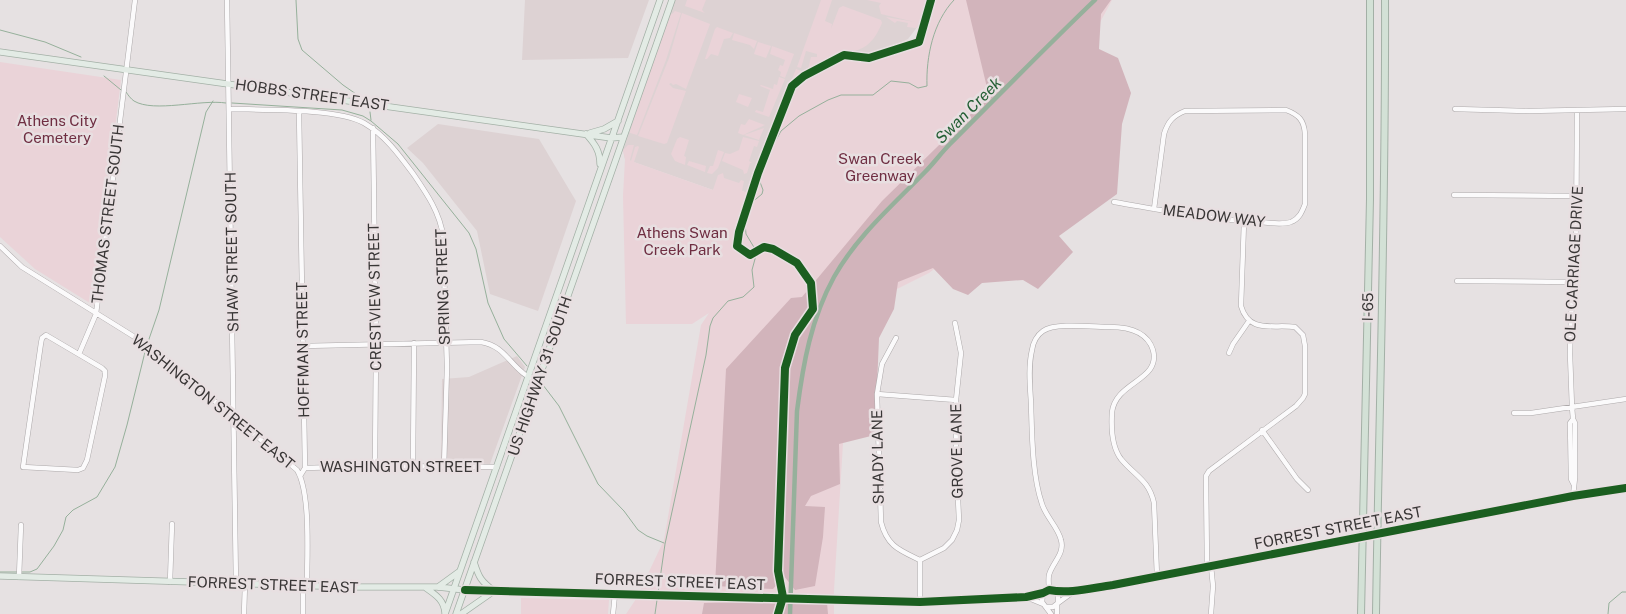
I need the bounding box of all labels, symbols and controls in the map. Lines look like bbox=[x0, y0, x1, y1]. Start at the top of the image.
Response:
water label: Swan Creek bbox=[931, 73, 1006, 148]
street label: HOBBS STREET EAST bbox=[234, 75, 390, 114]
park label: Athens City Cemetery bbox=[17, 112, 97, 146]
street label: THOMAS STREET SOUTH bbox=[88, 123, 127, 305]
park label: Swan Creek Greenway bbox=[838, 150, 922, 184]
street label: SHAW STREET SOUTH bbox=[222, 172, 241, 332]
street label: OLE CARRIAGE DRIVE bbox=[1561, 186, 1586, 342]
street label: MEADOW WAY bbox=[1162, 201, 1266, 230]
street label: CRESTVIEW STREET bbox=[365, 223, 384, 371]
park label: Athens Swan Creek Park bbox=[636, 224, 728, 258]
street label: SPRING STREET bbox=[432, 228, 453, 346]
street label: HOFFMAN STREET bbox=[293, 282, 312, 418]
street label: I-65 bbox=[1359, 292, 1376, 322]
street label: US HIGHWAY 31 SOUTH bbox=[504, 294, 575, 458]
street label: WASHINGTON STREET EAST bbox=[129, 331, 298, 472]
street label: GROVE LANE bbox=[947, 403, 966, 499]
street label: SHADY LANE bbox=[868, 410, 887, 504]
street label: WASHINGTON STREET bbox=[320, 458, 482, 475]
street label: FORREST STREET EAST bbox=[1253, 503, 1423, 552]
street label: FORREST STREET EAST bbox=[594, 570, 766, 593]
street label: FORREST STREET EAST bbox=[187, 573, 359, 596]

